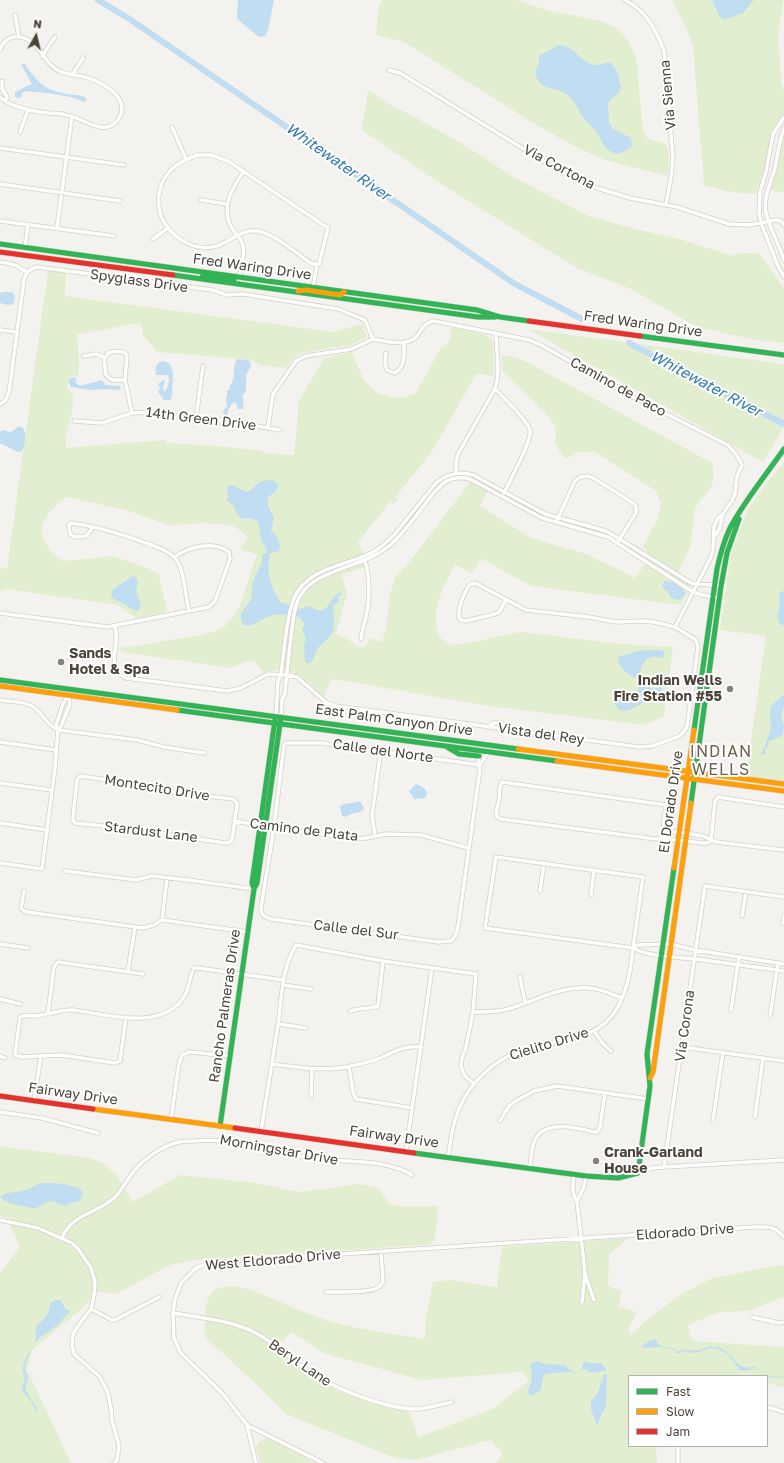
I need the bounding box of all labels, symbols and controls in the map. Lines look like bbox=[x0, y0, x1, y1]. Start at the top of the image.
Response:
north arrow bbox=[16, 16, 56, 56]
text: N bbox=[33, 17, 43, 31]
street label: Via Sienna bbox=[657, 59, 679, 131]
water label: Whitewater River bbox=[282, 119, 394, 205]
street label: Via Cortona bbox=[520, 141, 598, 193]
street label: Fred Waring Drive bbox=[192, 250, 312, 284]
street label: Spyglass Drive bbox=[89, 266, 189, 296]
street label: Fred Waring Drive bbox=[583, 307, 703, 341]
water label: Whitewater River bbox=[647, 347, 765, 421]
street label: Camino de Paco bbox=[567, 354, 669, 420]
street label: 14th Green Drive bbox=[145, 404, 257, 434]
place label: Sands Hotel & Spa bbox=[69, 646, 150, 678]
marker: Sands Hotel & Spa bbox=[56, 657, 66, 667]
place label: Indian Wells Fire Station #55 bbox=[613, 673, 722, 706]
marker: Indian Wells Fire Station #55 bbox=[725, 684, 735, 694]
street label: East Palm Canyon Drive bbox=[314, 701, 474, 739]
street label: Vista del Rey bbox=[497, 720, 585, 748]
street label: Calle del Norte bbox=[332, 736, 434, 766]
district label: INDIAN WELLS bbox=[690, 742, 752, 780]
street label: El Dorado Drive bbox=[656, 750, 686, 854]
street label: Montecito Drive bbox=[103, 771, 211, 805]
street label: Camino de Plata bbox=[249, 815, 359, 845]
street label: Stardust Lane bbox=[103, 818, 199, 846]
street label: Calle del Sur bbox=[313, 916, 399, 944]
street label: Rancho Palmeras Drive bbox=[206, 928, 244, 1084]
street label: Via Corona bbox=[672, 989, 698, 1063]
street label: Cielito Drive bbox=[507, 1024, 591, 1064]
street label: Fairway Drive bbox=[27, 1079, 119, 1109]
street label: Fairway Drive bbox=[348, 1122, 440, 1152]
street label: Morningstar Drive bbox=[218, 1131, 340, 1169]
place label: Crank-Garland House bbox=[604, 1145, 703, 1178]
marker: Crank-Garland House bbox=[591, 1156, 601, 1166]
street label: Eldorado Drive bbox=[635, 1220, 735, 1244]
street label: West Eldorado Drive bbox=[205, 1246, 341, 1274]
street label: Beryl Lane bbox=[265, 1336, 335, 1390]
legend bbox=[628, 1375, 768, 1447]
text: Fast bbox=[666, 1384, 691, 1399]
text: Slow bbox=[666, 1404, 694, 1419]
text: Jam bbox=[666, 1424, 690, 1439]

